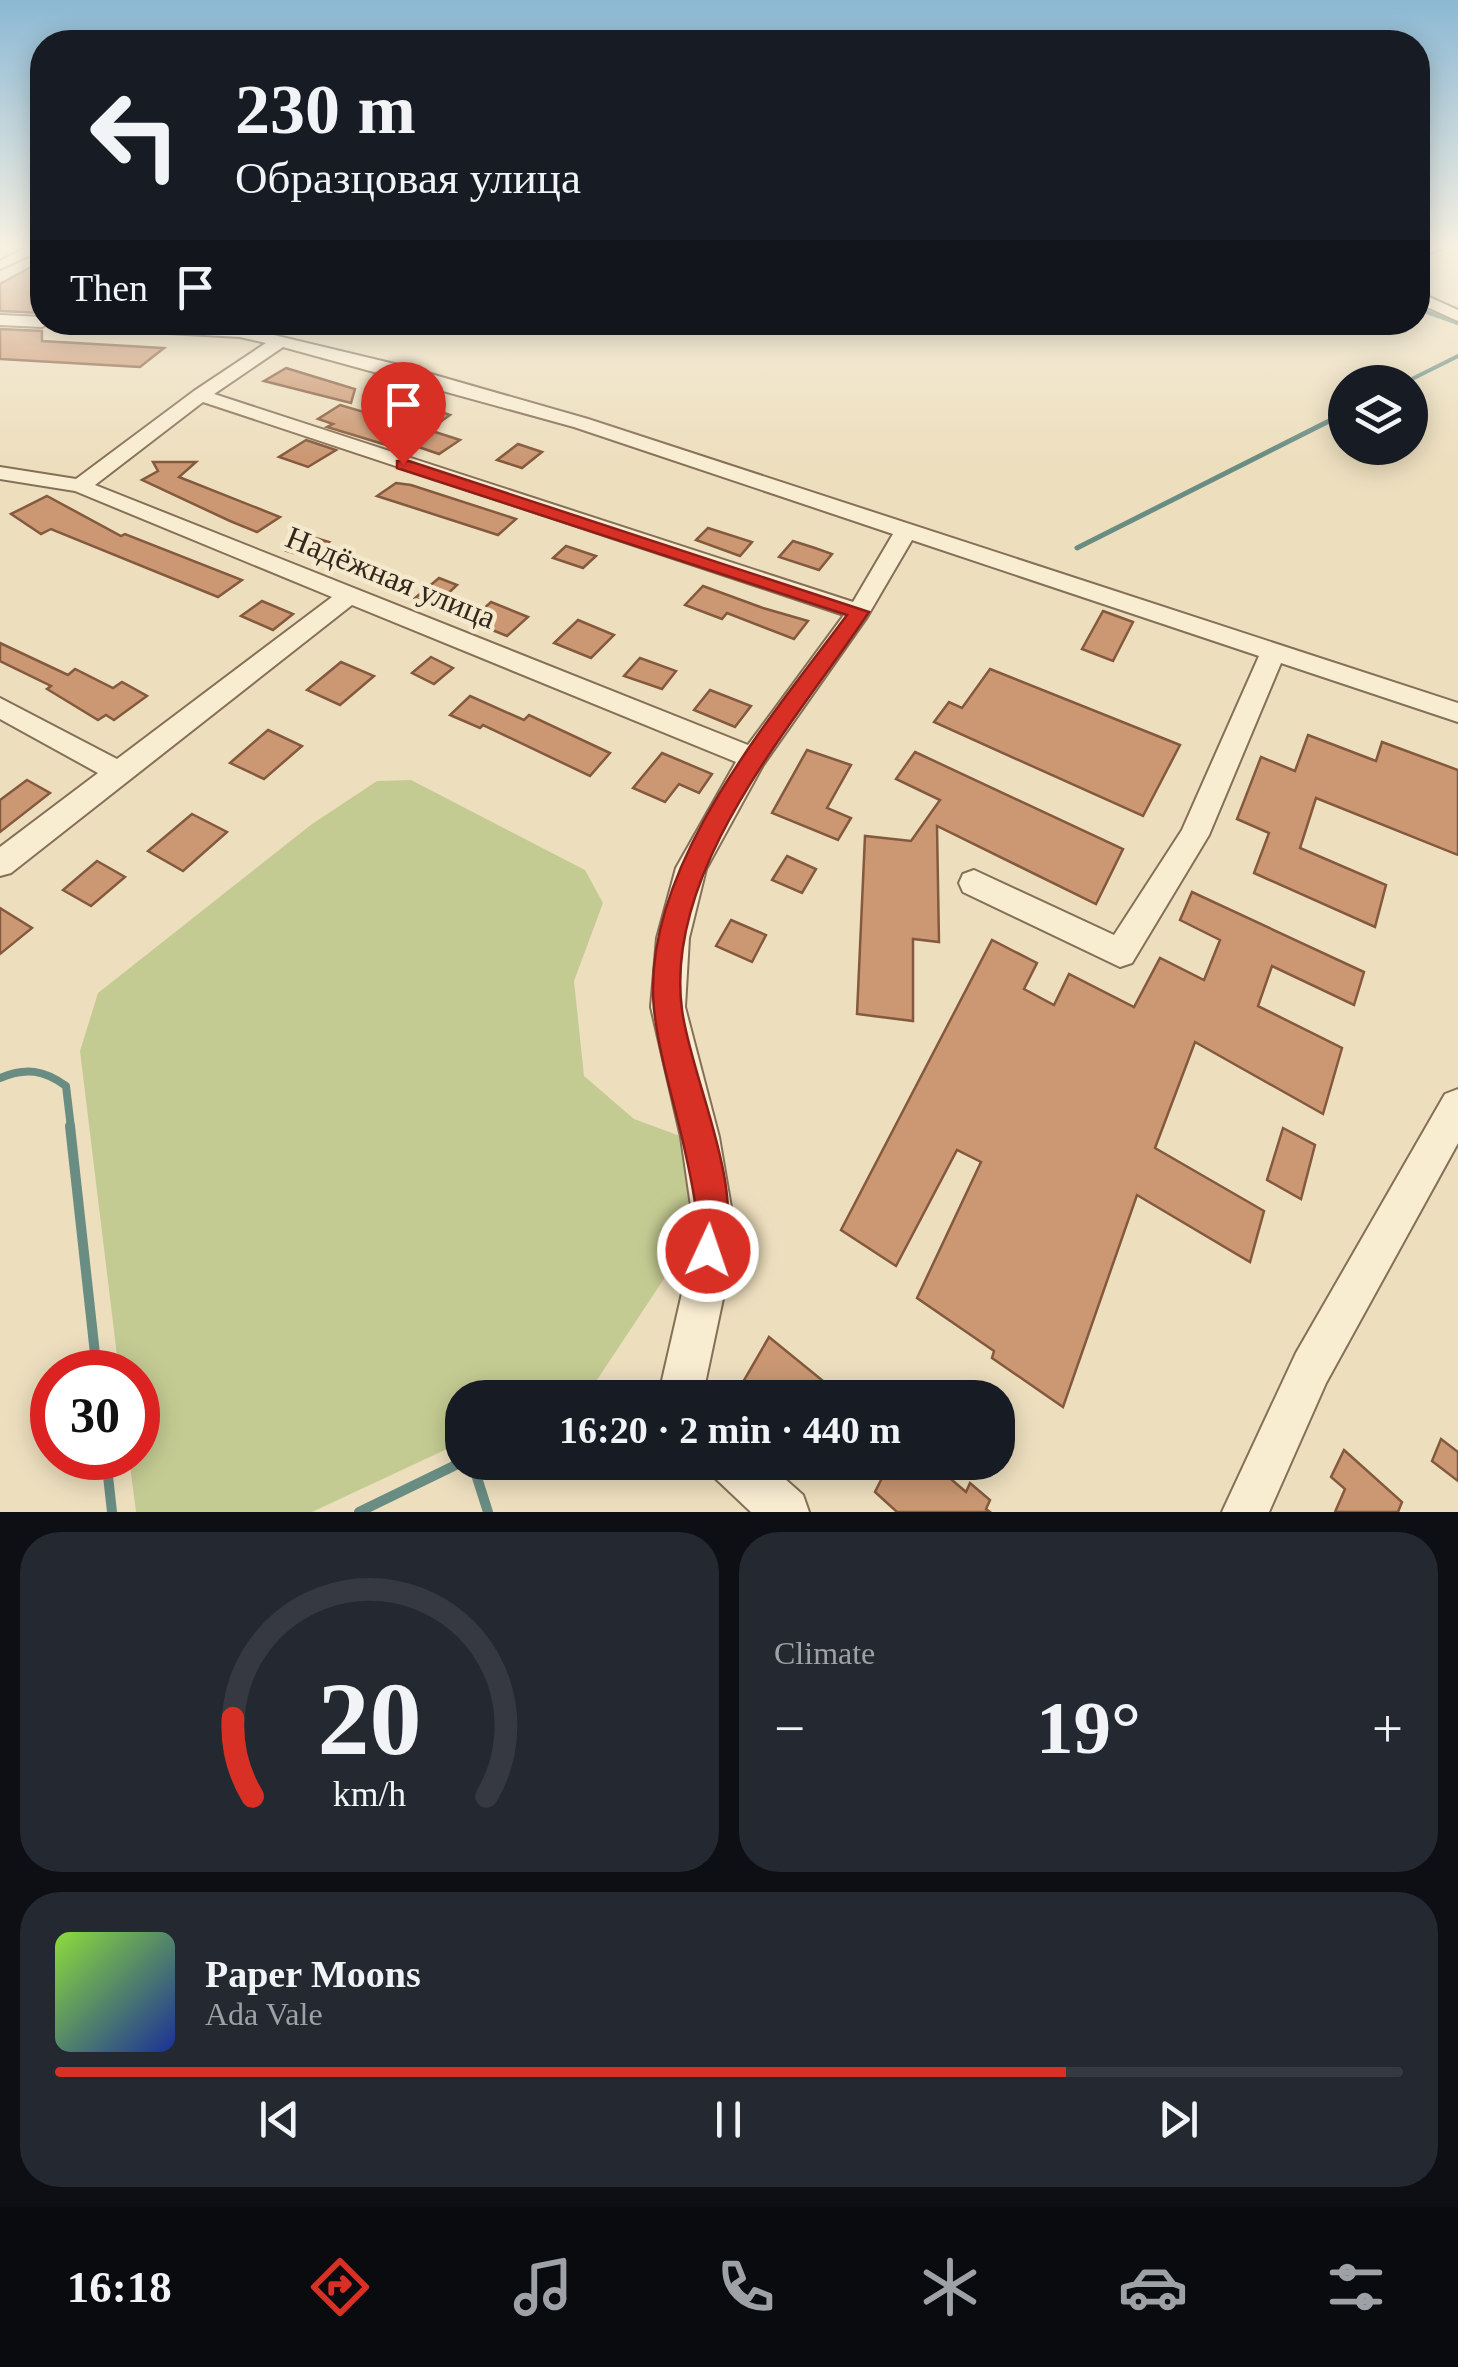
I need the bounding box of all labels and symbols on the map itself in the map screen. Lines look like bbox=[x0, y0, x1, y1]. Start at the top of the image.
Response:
pin bbox=[361, 362, 446, 465]
street label: Надёжная улица bbox=[281, 519, 501, 635]
position arrow bbox=[656, 1199, 760, 1303]
speed limit sign: 30 bbox=[30, 1350, 160, 1480]

